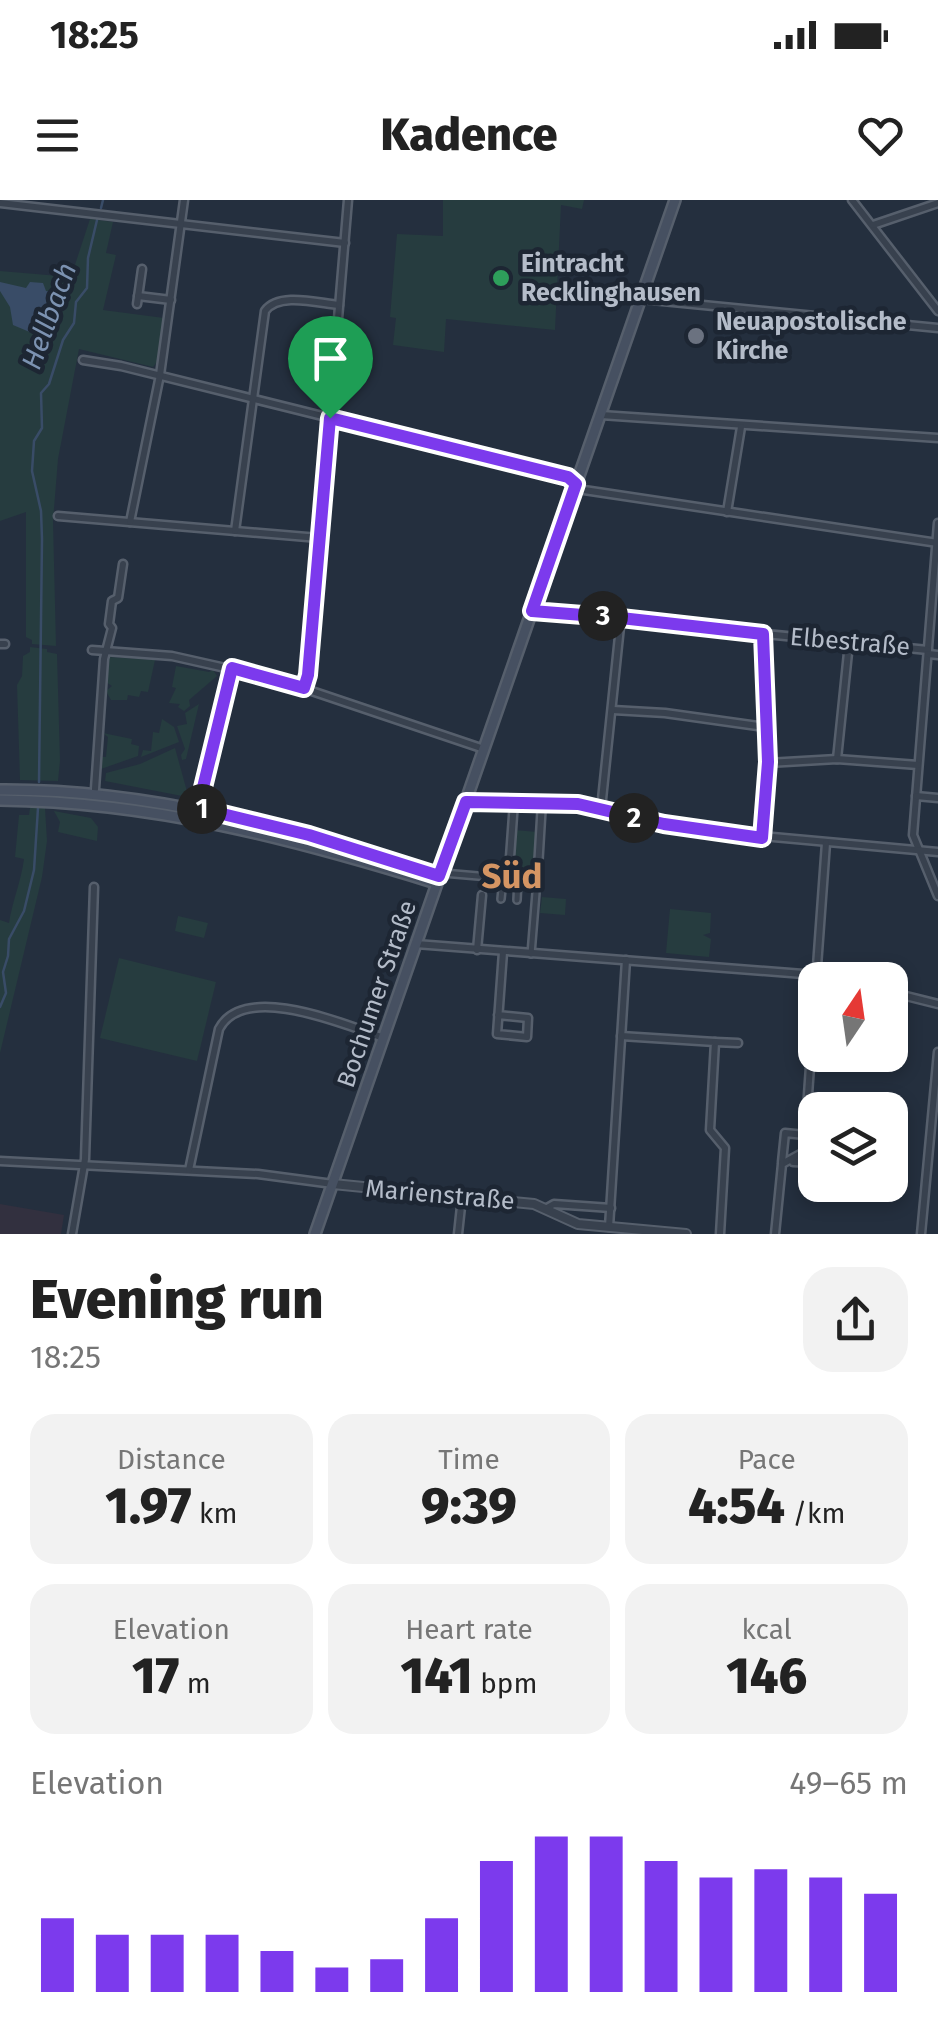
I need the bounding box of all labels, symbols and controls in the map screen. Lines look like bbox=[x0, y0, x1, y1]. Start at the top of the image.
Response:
text: 18:25 bbox=[50, 12, 139, 58]
icon: menu bbox=[30, 108, 85, 163]
text: Kadence bbox=[381, 108, 557, 162]
icon: heart bbox=[853, 108, 908, 163]
place label: Eintracht Recklinghausen bbox=[521, 249, 701, 308]
water label: Hellbach bbox=[14, 258, 84, 374]
marker: Eintracht Recklinghausen bbox=[490, 267, 512, 289]
place label: Neuapostolische Kirche bbox=[716, 307, 907, 366]
pin bbox=[288, 316, 373, 419]
marker: Neuapostolische Kirche bbox=[685, 325, 707, 347]
icon: arrive bbox=[303, 331, 358, 386]
pin: 3 bbox=[578, 591, 628, 641]
text: 3 bbox=[596, 599, 610, 632]
street label: Elbestraße bbox=[789, 622, 911, 662]
pin: 1 bbox=[177, 784, 227, 834]
text: 1 bbox=[196, 792, 209, 825]
pin: 2 bbox=[609, 793, 659, 843]
text: 2 bbox=[627, 801, 641, 834]
district label: Süd bbox=[481, 855, 543, 897]
street label: Bochumer Straße bbox=[331, 897, 423, 1091]
north arrow bbox=[798, 962, 908, 1072]
map controls bbox=[798, 962, 908, 1202]
button: layers bbox=[798, 1092, 908, 1202]
street label: Marienstraße bbox=[364, 1174, 516, 1216]
text: Evening run bbox=[30, 1267, 324, 1333]
button: share bbox=[803, 1267, 908, 1372]
text: 18:25 bbox=[30, 1338, 101, 1376]
text: Distance bbox=[117, 1443, 226, 1476]
text: Time bbox=[438, 1443, 500, 1476]
text: Pace bbox=[738, 1443, 796, 1476]
text: 1.97 bbox=[105, 1476, 192, 1536]
text: 9:39 bbox=[421, 1476, 517, 1536]
text: 4:54 bbox=[688, 1476, 785, 1536]
text: km bbox=[192, 1497, 237, 1530]
text: /km bbox=[785, 1497, 845, 1530]
text: Elevation bbox=[113, 1613, 230, 1646]
text: Heart rate bbox=[405, 1613, 533, 1646]
text: kcal bbox=[741, 1613, 792, 1646]
text: 17 bbox=[132, 1646, 179, 1706]
text: 141 bbox=[401, 1646, 473, 1706]
text: 146 bbox=[726, 1646, 807, 1706]
text: m bbox=[179, 1667, 211, 1700]
text: bpm bbox=[473, 1667, 537, 1700]
text: Elevation bbox=[30, 1764, 164, 1802]
text: 49–65 m bbox=[789, 1764, 908, 1802]

